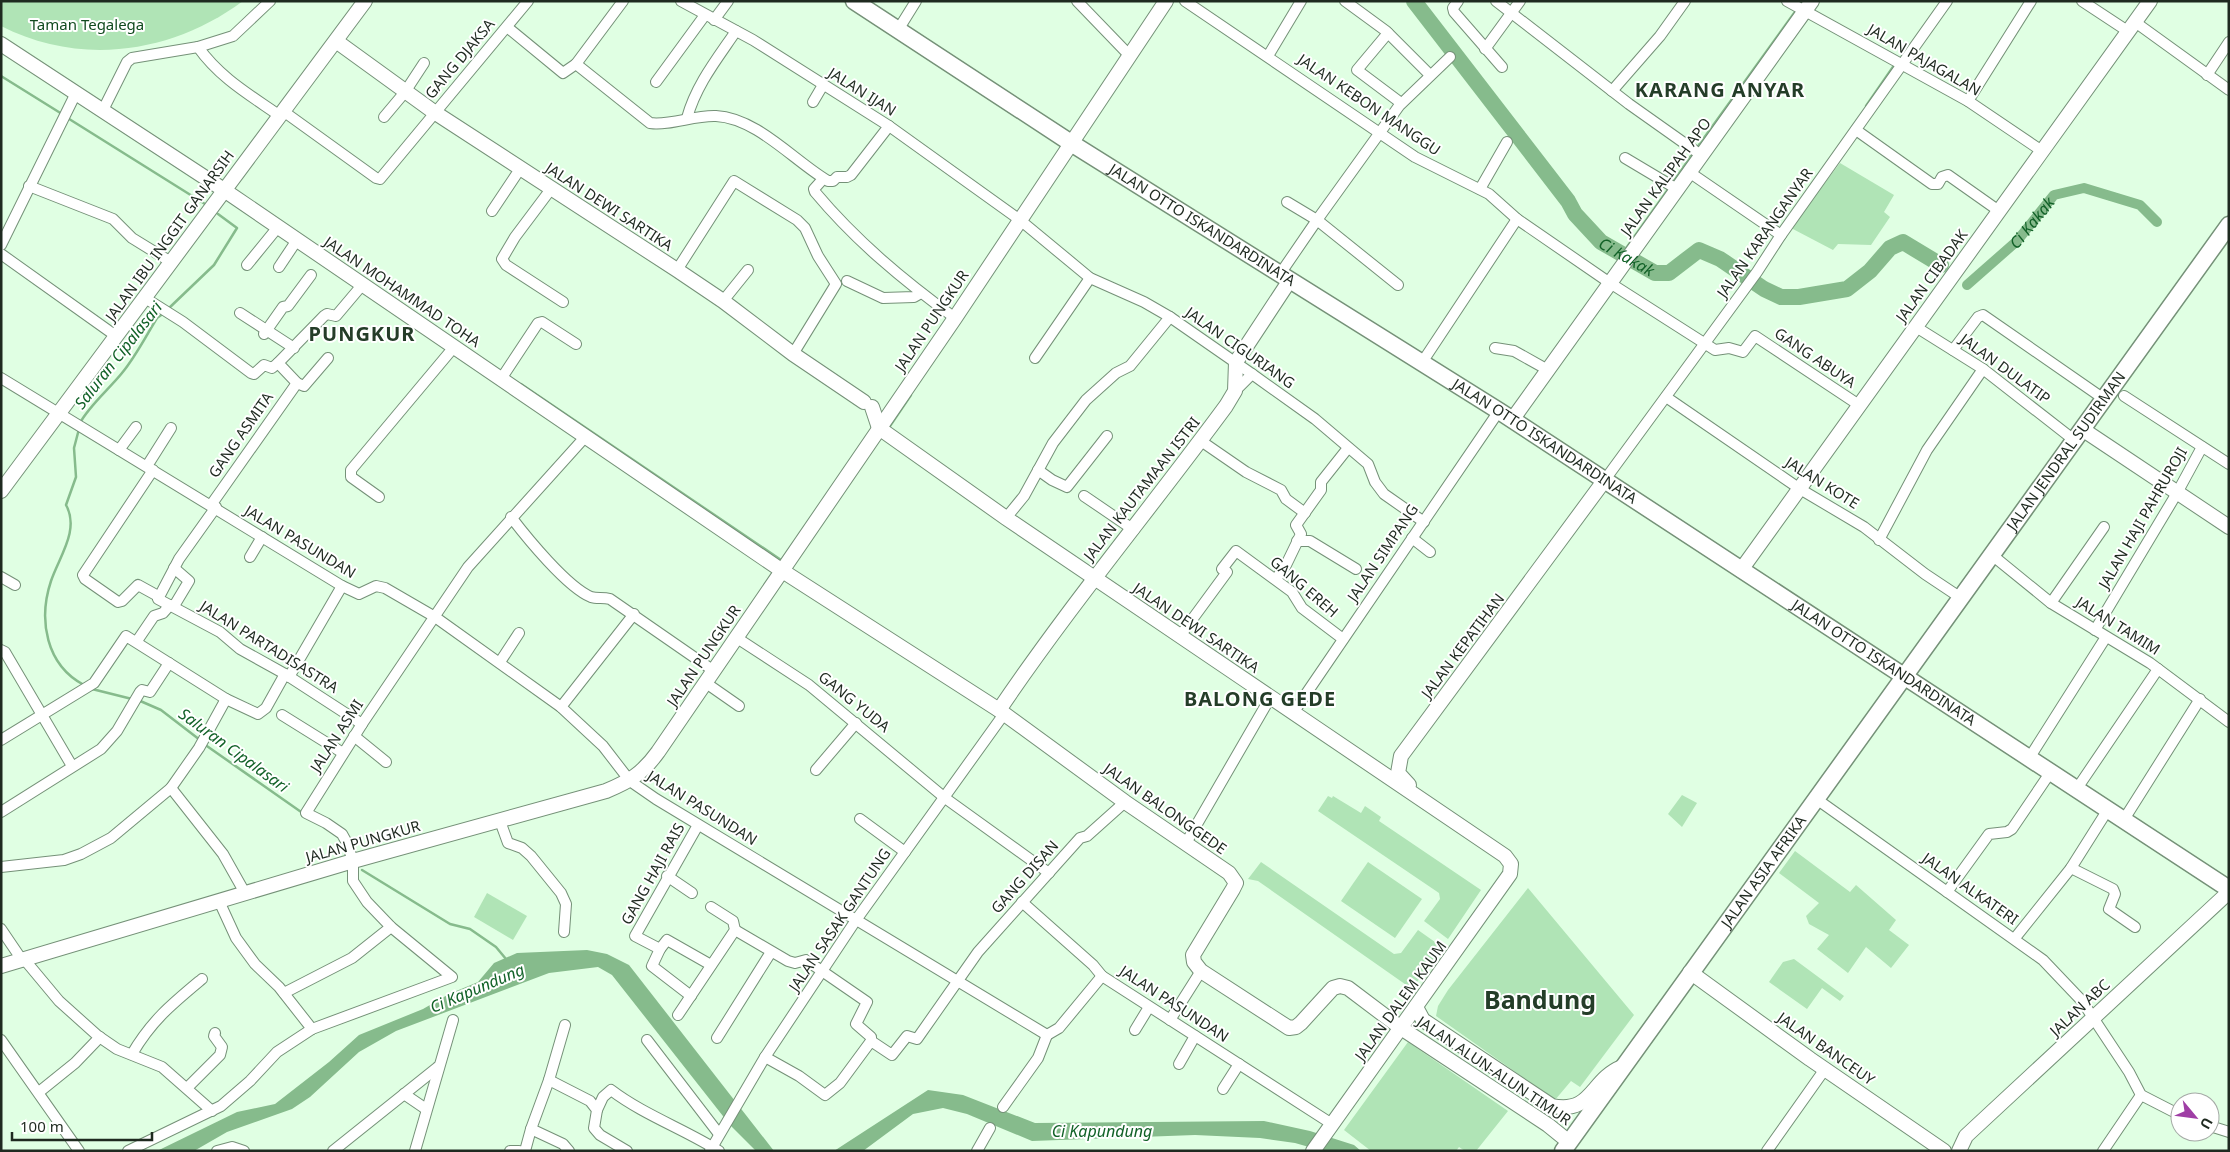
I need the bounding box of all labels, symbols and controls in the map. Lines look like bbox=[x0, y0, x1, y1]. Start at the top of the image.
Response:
park label: Taman Tegalega bbox=[30, 14, 144, 34]
street label: GANG DJAKSA bbox=[420, 14, 499, 103]
street label: JALAN PAJAGALAN bbox=[1862, 18, 1985, 100]
street label: JALAN KEBON MANGGU bbox=[1293, 48, 1445, 159]
street label: JALAN IJAN bbox=[823, 61, 900, 120]
district label: KARANG ANYAR bbox=[1635, 76, 1805, 103]
street label: JALAN KALIPAH APO bbox=[1614, 113, 1715, 241]
street label: JALAN IBU INGGIT GANARSIH bbox=[99, 146, 238, 327]
street label: JALAN DEWI SARTIKA bbox=[540, 156, 677, 255]
street label: JALAN OTTO ISKANDARDINATA bbox=[1104, 157, 1300, 290]
street label: JALAN KARANGANYAR bbox=[1711, 163, 1817, 303]
water label: Ci Kakak bbox=[2004, 191, 2060, 254]
street label: JALAN CIBADAK bbox=[1890, 225, 1972, 327]
street label: JALAN MOHAMMAD TOHA bbox=[319, 230, 485, 351]
water label: Ci Kakak bbox=[1595, 232, 1659, 282]
street label: JALAN PUNGKUR bbox=[889, 265, 973, 377]
water label: Saluran Cipalasari bbox=[69, 296, 167, 413]
street label: JALAN CIGURIANG bbox=[1180, 301, 1299, 392]
district label: PUNGKUR bbox=[309, 320, 415, 347]
street label: GANG ABUYA bbox=[1771, 323, 1861, 392]
street label: JALAN DULATIP bbox=[1955, 327, 2055, 408]
street label: JALAN JENDRAL SUDIRMAN bbox=[2000, 367, 2129, 536]
street label: JALAN OTTO ISKANDARDINATA bbox=[1447, 372, 1642, 508]
street label: GANG ASMITA bbox=[203, 387, 277, 481]
street label: JALAN KAUTAMAAN ISTRI bbox=[1078, 412, 1204, 566]
street label: JALAN HAJI PAHRUROJI bbox=[2092, 443, 2191, 594]
street label: JALAN KOTE bbox=[1780, 451, 1863, 513]
street label: JALAN PASUNDAN bbox=[239, 499, 360, 582]
street label: JALAN SIMPANG bbox=[1341, 500, 1422, 607]
street label: GANG EREH bbox=[1266, 551, 1343, 621]
street label: JALAN DEWI SARTIKA bbox=[1128, 576, 1264, 677]
street label: JALAN KEPATIHAN bbox=[1415, 589, 1508, 704]
street label: JALAN TAMIM bbox=[2071, 590, 2164, 659]
street label: JALAN OTTO ISKANDARDINATA bbox=[1787, 593, 1980, 730]
street label: JALAN PARTADISASTRA bbox=[195, 594, 343, 697]
street label: JALAN PUNGKUR bbox=[661, 600, 745, 712]
street label: GANG YUDA bbox=[815, 666, 895, 736]
district label: BALONG GEDE bbox=[1184, 685, 1336, 712]
street label: JALAN ASMI bbox=[304, 695, 367, 777]
water label: Saluran Cipalasari bbox=[175, 703, 294, 798]
street label: JALAN BALONGGEDE bbox=[1098, 757, 1231, 858]
street label: JALAN PASUNDAN bbox=[642, 764, 762, 849]
street label: JALAN ASIA AFRIKA bbox=[1715, 811, 1810, 933]
street label: JALAN PUNGKUR bbox=[301, 815, 423, 868]
street label: GANG HAJI RAIS bbox=[616, 819, 688, 928]
street label: GANG DISAN bbox=[986, 835, 1062, 917]
street label: JALAN SASAK GANTUNG bbox=[783, 844, 895, 997]
street label: JALAN ALKATERI bbox=[1917, 846, 2023, 929]
street label: JALAN DALEM KAUM bbox=[1349, 936, 1451, 1066]
water label: Ci Kapundung bbox=[426, 958, 528, 1018]
street label: JALAN PASUNDAN bbox=[1114, 959, 1233, 1046]
street label: JALAN ABC bbox=[2044, 974, 2114, 1042]
district label: Bandung bbox=[1484, 982, 1596, 1016]
street label: JALAN BANCEUY bbox=[1772, 1006, 1880, 1089]
street label: JALAN ALUN-ALUN TIMUR bbox=[1412, 1010, 1576, 1130]
north arrow bbox=[2170, 1092, 2220, 1142]
scale bar bbox=[12, 1110, 152, 1142]
text: U bbox=[2196, 1114, 2218, 1133]
text: 100 m bbox=[20, 1116, 64, 1136]
water label: Ci Kapundung bbox=[1052, 1120, 1152, 1142]

